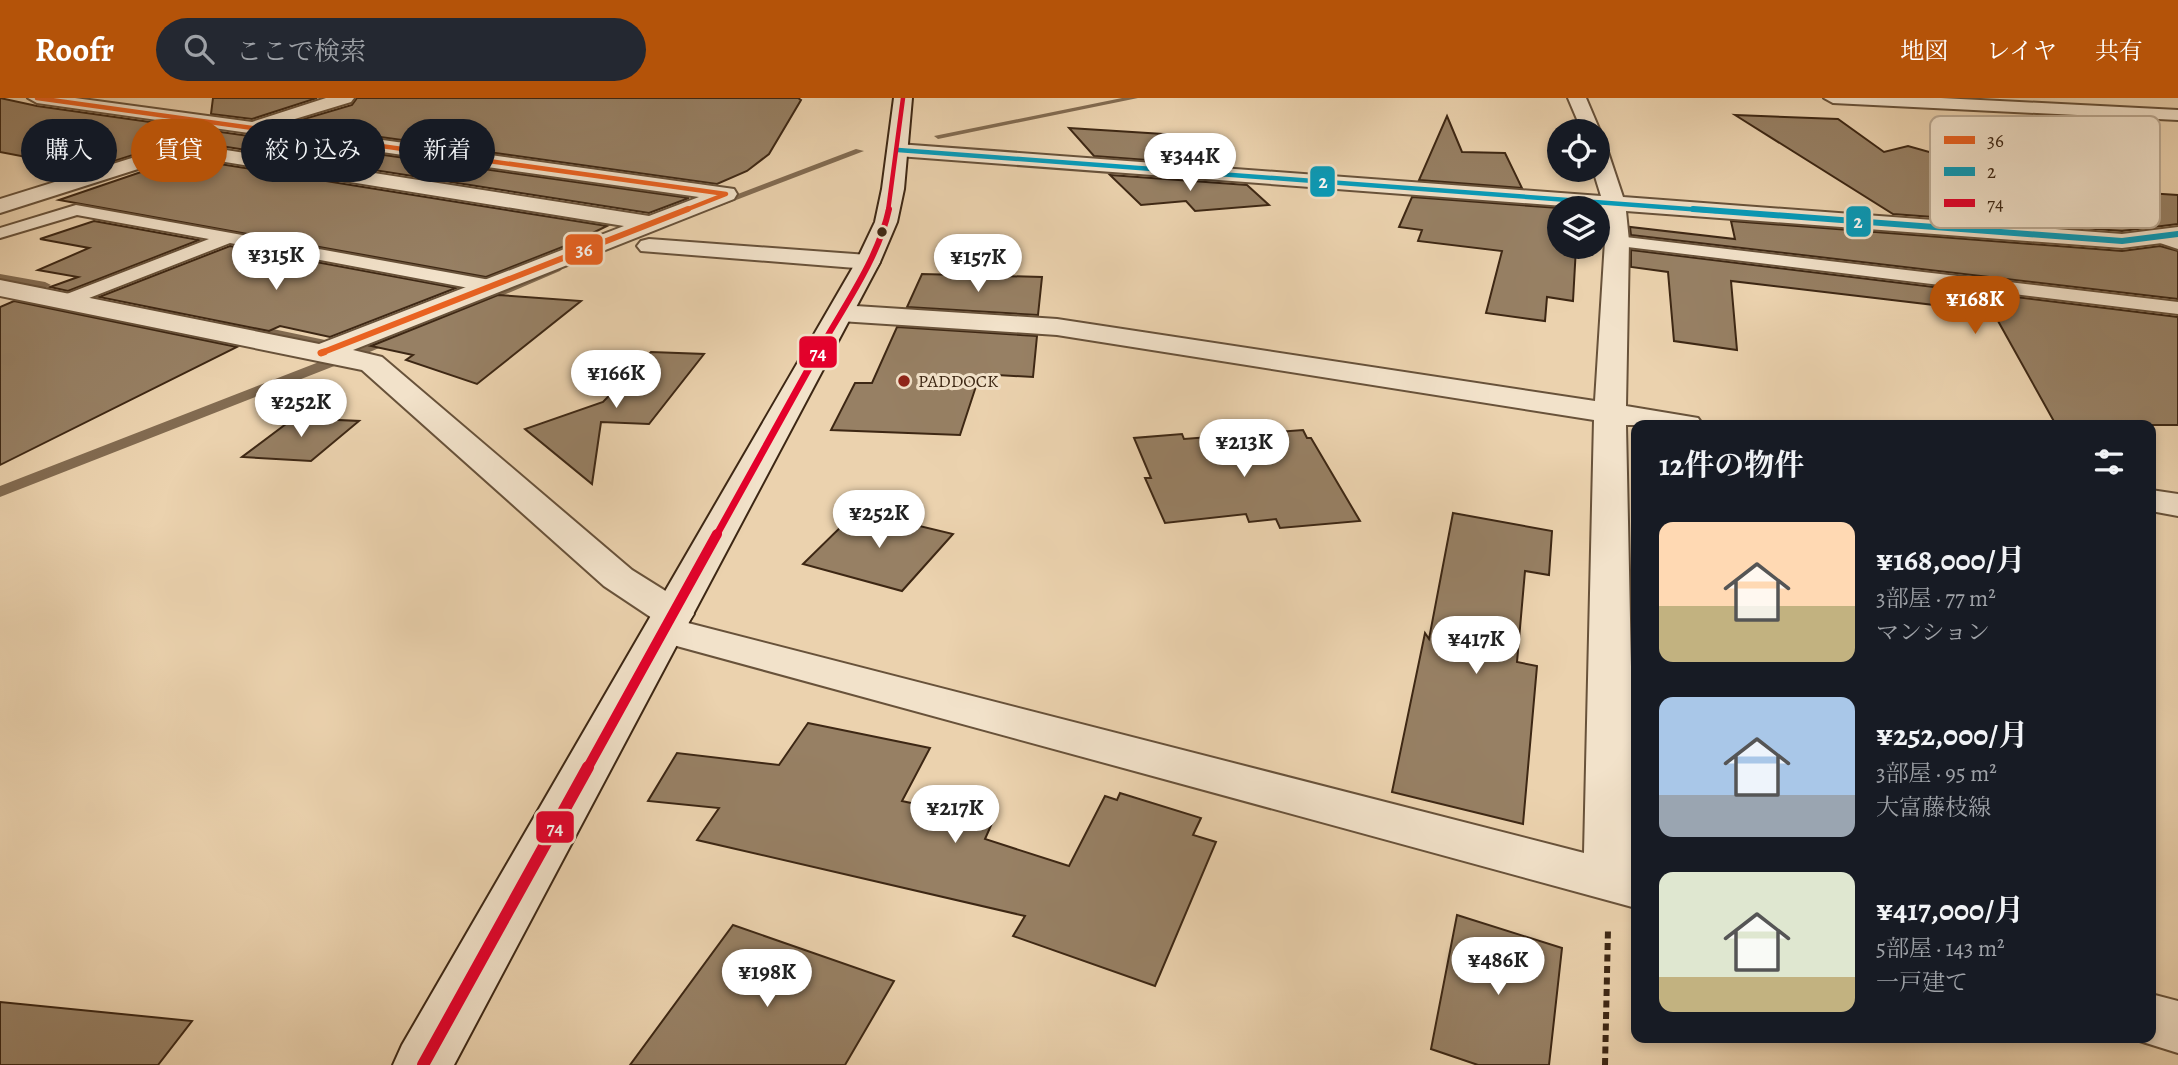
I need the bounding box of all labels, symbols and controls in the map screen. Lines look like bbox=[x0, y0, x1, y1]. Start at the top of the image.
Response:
search box bbox=[156, 18, 646, 81]
text: Roofr bbox=[35, 27, 114, 72]
icon: search bbox=[180, 30, 218, 68]
text: ここで検索 bbox=[236, 34, 366, 69]
text: 地図 bbox=[1900, 35, 1948, 67]
text: レイヤ bbox=[1986, 35, 2057, 67]
text: 共有 bbox=[2095, 35, 2143, 67]
legend bbox=[1930, 116, 2160, 228]
chip: 購入 bbox=[21, 119, 117, 182]
chip: 賃貸 bbox=[131, 119, 227, 182]
chip: 絞り込み bbox=[241, 119, 385, 182]
chip: 新着 bbox=[399, 119, 495, 182]
map controls bbox=[1547, 119, 1610, 259]
button: locate bbox=[1547, 119, 1610, 182]
text: 36 bbox=[1987, 128, 2004, 154]
pin: ¥344K bbox=[1141, 134, 1239, 193]
text: ¥344K bbox=[1160, 140, 1220, 171]
text: 2 bbox=[1987, 159, 1996, 185]
line badge: 2 bbox=[1309, 165, 1336, 198]
text: 2 bbox=[1318, 169, 1328, 195]
text: 74 bbox=[1987, 191, 2004, 217]
button: layers bbox=[1547, 196, 1610, 259]
line badge: 2 bbox=[1845, 205, 1872, 238]
text: 2 bbox=[1853, 209, 1863, 235]
unlabelled marker bbox=[875, 225, 889, 239]
pin: ¥315K bbox=[227, 232, 325, 292]
line badge: 36 bbox=[564, 233, 604, 266]
pin: ¥157K bbox=[929, 234, 1027, 294]
text: 36 bbox=[575, 237, 593, 263]
text: ¥315K bbox=[248, 239, 304, 270]
text: ¥157K bbox=[950, 241, 1006, 272]
pin: ¥168K bbox=[1926, 276, 2024, 336]
text: ¥168K bbox=[1946, 283, 2004, 314]
line badge: 74 bbox=[798, 335, 838, 369]
text: 74 bbox=[809, 340, 827, 366]
pin: ¥166K bbox=[567, 350, 665, 410]
text: ¥166K bbox=[587, 357, 645, 388]
place label: PADDOCK bbox=[918, 369, 999, 393]
marker: PADDOCK bbox=[896, 373, 912, 389]
pin: ¥252K bbox=[252, 380, 350, 439]
text: ¥252K bbox=[271, 386, 331, 417]
pin: ¥213K bbox=[1195, 420, 1293, 479]
text: ¥213K bbox=[1215, 426, 1273, 457]
icon: filters bbox=[2090, 443, 2128, 481]
text: 12件の物件 bbox=[1659, 445, 1804, 485]
pin: ¥252K bbox=[830, 490, 928, 550]
text: ¥252K bbox=[849, 497, 909, 528]
text: ¥168,000/月 bbox=[1876, 540, 2026, 580]
icon: home bbox=[1715, 550, 1799, 634]
text: 3部屋 · 77 m² bbox=[1876, 583, 1996, 614]
pin: ¥417K bbox=[1427, 616, 1525, 676]
text: マンション bbox=[1876, 617, 1990, 648]
text: ¥417K bbox=[1447, 623, 1505, 654]
text: ¥252,000/月 bbox=[1876, 715, 2028, 755]
icon: home bbox=[1715, 725, 1799, 809]
text: 3部屋 · 95 m² bbox=[1876, 758, 1997, 789]
pin: ¥217K bbox=[906, 786, 1004, 845]
text: ¥217K bbox=[926, 792, 984, 823]
text: 大富藤枝線 bbox=[1876, 792, 1991, 823]
line badge: 74 bbox=[535, 810, 575, 844]
text: 74 bbox=[546, 815, 564, 841]
text: ¥417,000/月 bbox=[1876, 890, 2024, 930]
icon: home bbox=[1715, 900, 1799, 984]
text: 5部屋 · 143 m² bbox=[1876, 933, 2005, 964]
pin: ¥486K bbox=[1449, 937, 1547, 997]
text: ¥486K bbox=[1468, 944, 1528, 975]
pin: ¥198K bbox=[718, 950, 816, 1009]
text: ¥198K bbox=[738, 956, 796, 987]
text: 一戸建て bbox=[1876, 967, 1968, 998]

